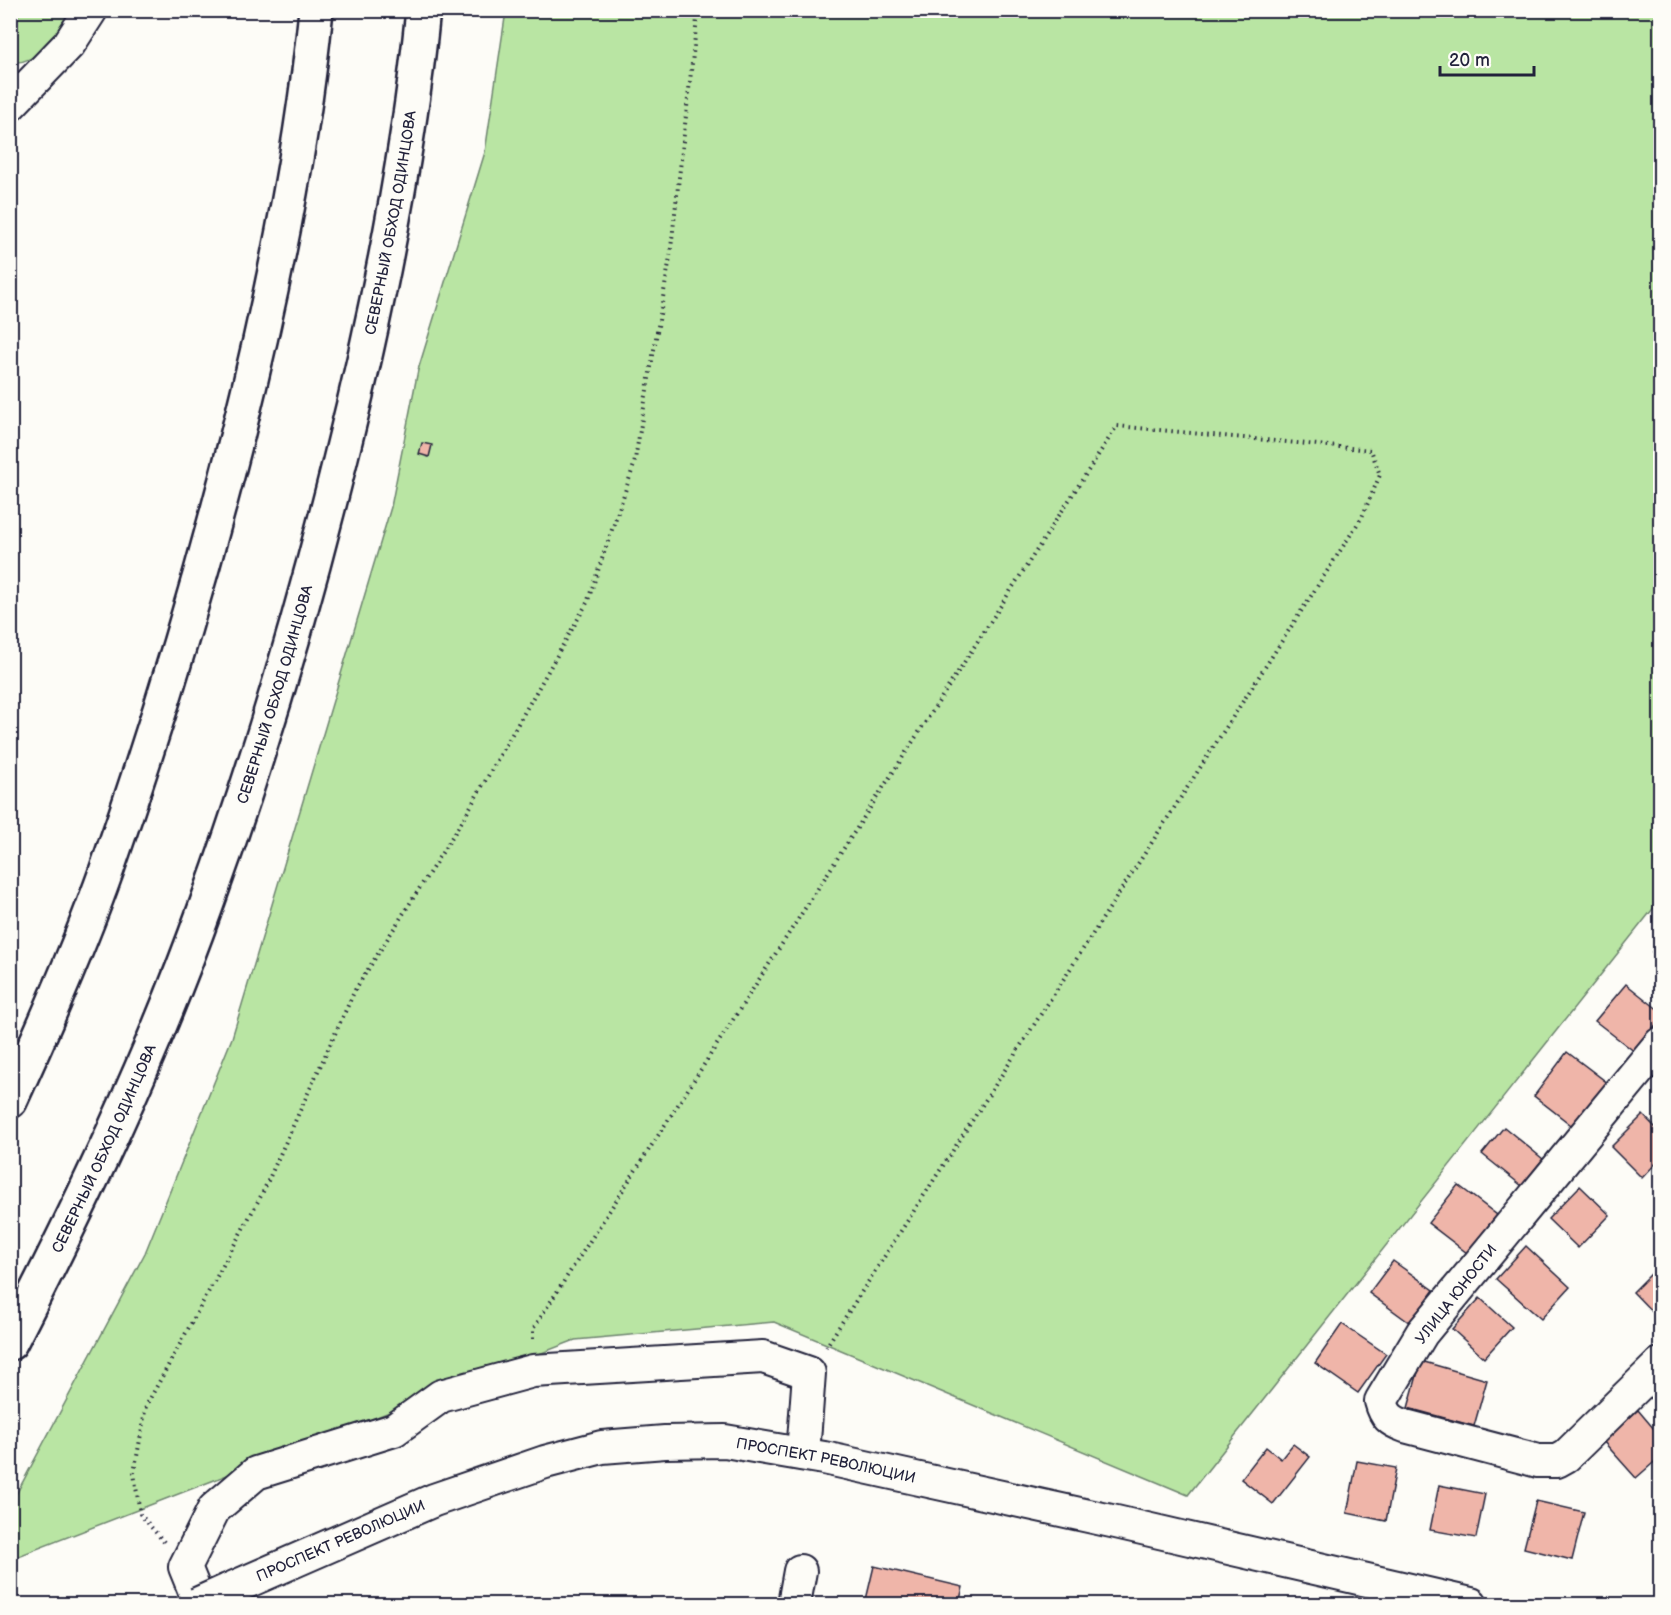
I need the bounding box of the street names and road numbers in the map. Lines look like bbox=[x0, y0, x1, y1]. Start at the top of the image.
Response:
street label: СЕВЕРНЫЙ ОБХОД ОДИНЦОВА bbox=[361, 108, 421, 337]
street label: СЕВЕРНЫЙ ОБХОД ОДИНЦОВА bbox=[233, 582, 318, 806]
street label: СЕВЕРНЫЙ ОБХОД ОДИНЦОВА bbox=[48, 1041, 161, 1256]
street label: УЛИЦА ЮНОСТИ bbox=[1411, 1241, 1501, 1348]
street label: ПРОСПЕКТ РЕВОЛЮЦИИ bbox=[735, 1434, 917, 1488]
street label: ПРОСПЕКТ РЕВОЛЮЦИИ bbox=[254, 1496, 428, 1586]

